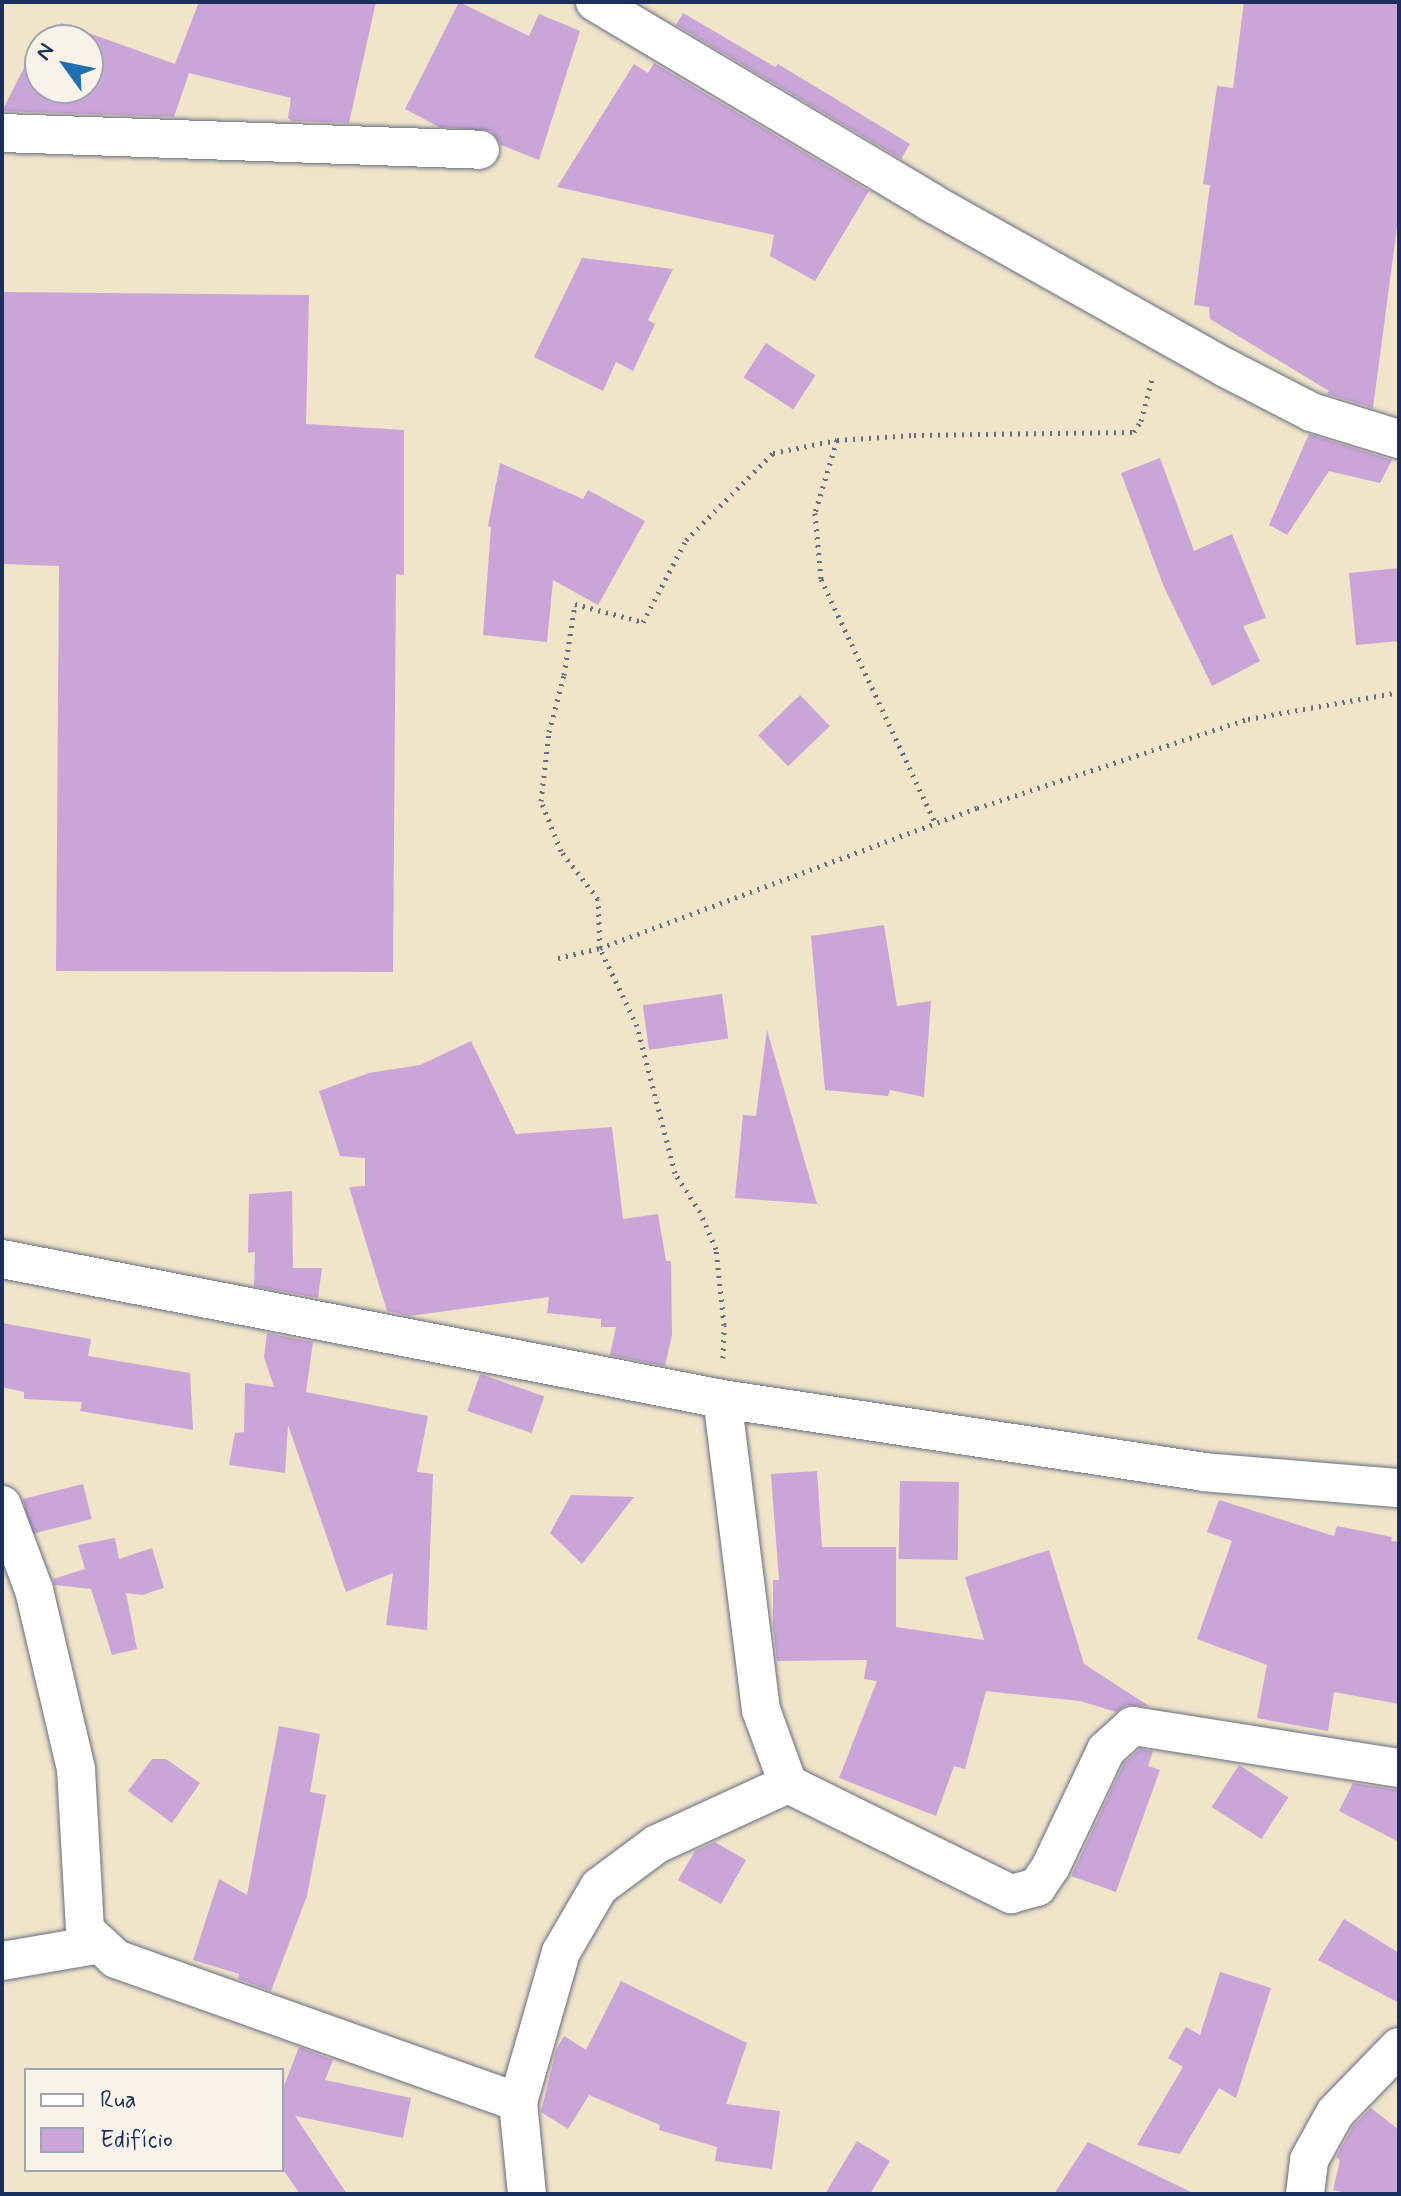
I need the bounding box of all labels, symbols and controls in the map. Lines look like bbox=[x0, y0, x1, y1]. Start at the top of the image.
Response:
north arrow bbox=[24, 24, 104, 104]
text: N bbox=[30, 38, 61, 66]
legend bbox=[24, 2068, 284, 2172]
text: Rua bbox=[100, 2085, 137, 2116]
text: Edifício bbox=[100, 2125, 173, 2156]

